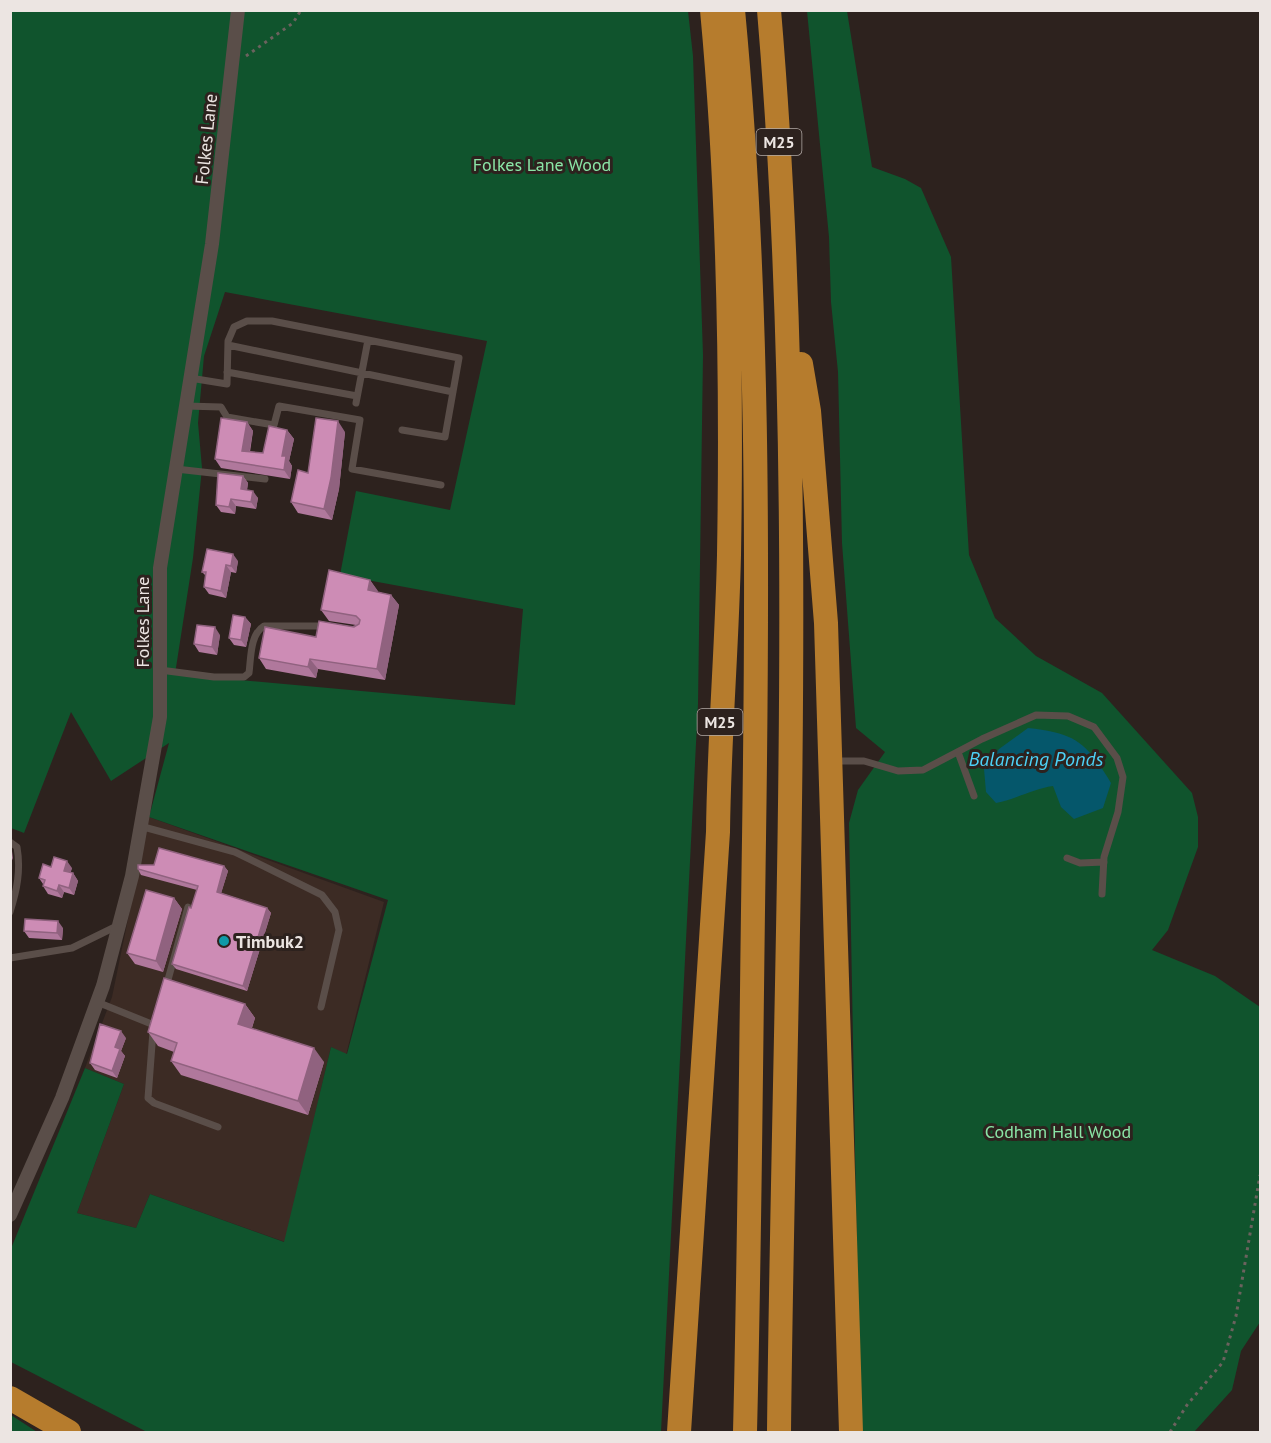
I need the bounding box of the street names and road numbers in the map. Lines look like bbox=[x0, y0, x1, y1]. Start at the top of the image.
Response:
street label: Folkes Lane bbox=[190, 93, 222, 185]
road number: M25 bbox=[756, 129, 802, 155]
street label: Folkes Lane bbox=[131, 576, 154, 668]
road number: M25 bbox=[698, 709, 742, 735]

